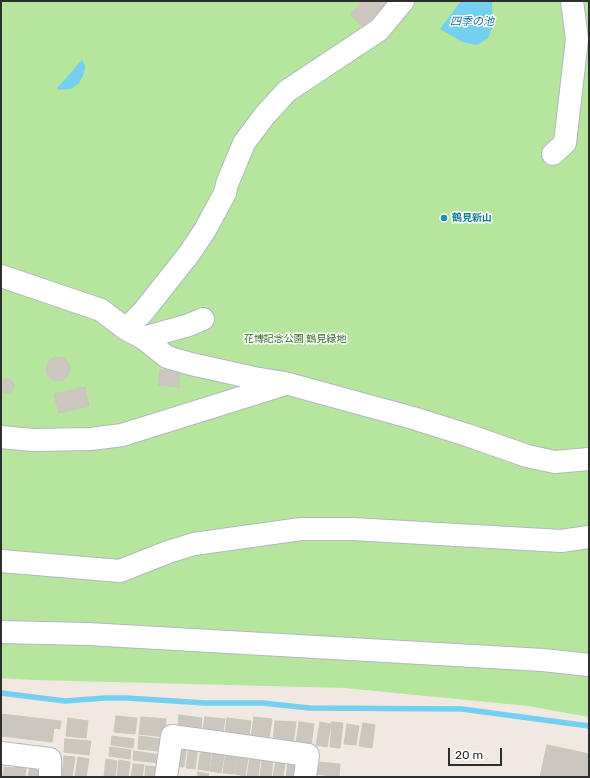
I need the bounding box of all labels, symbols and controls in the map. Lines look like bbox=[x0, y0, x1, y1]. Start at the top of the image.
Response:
water label: 四季の池 bbox=[450, 15, 494, 29]
place label: 鶴見新山 bbox=[452, 212, 492, 224]
marker: 鶴見新山 bbox=[439, 213, 449, 223]
park label: 花博記念公園 鶴見緑地 bbox=[244, 333, 346, 345]
scale bar bbox=[450, 740, 504, 766]
text: 20 m bbox=[455, 748, 483, 762]

